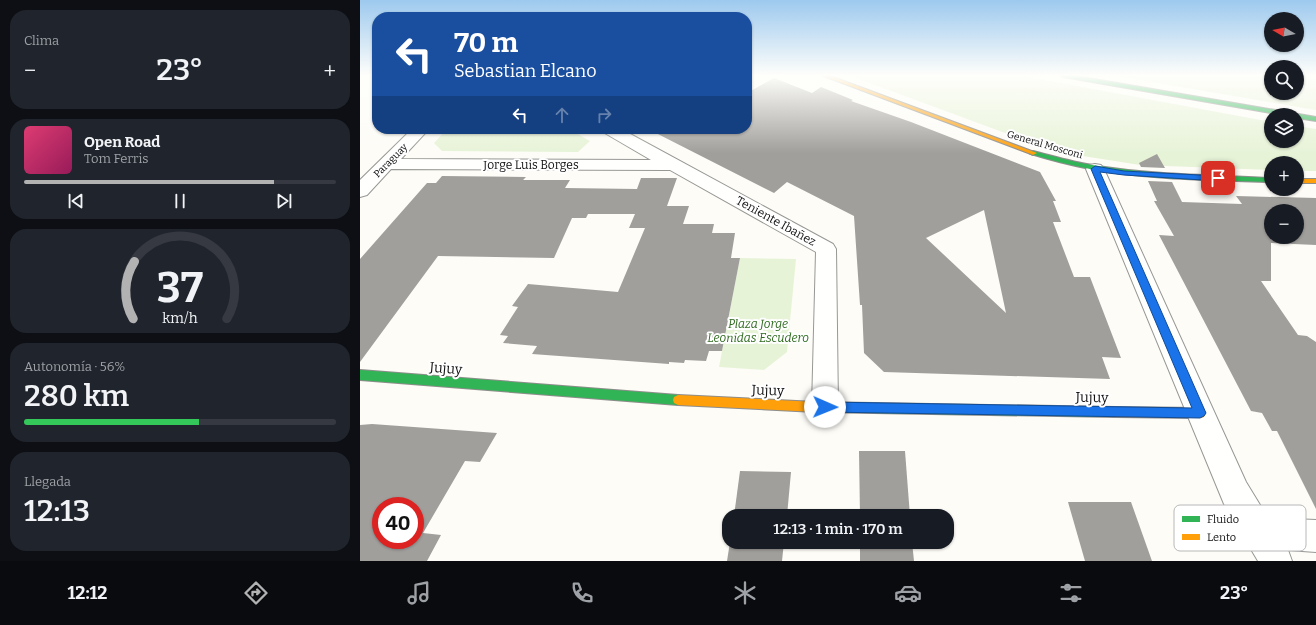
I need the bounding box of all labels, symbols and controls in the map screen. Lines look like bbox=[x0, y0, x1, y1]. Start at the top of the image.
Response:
north arrow bbox=[1264, 12, 1304, 52]
map controls bbox=[1264, 12, 1304, 244]
text: 70 m bbox=[454, 26, 518, 59]
icon: left bbox=[388, 28, 440, 80]
text: Clima bbox=[24, 33, 59, 48]
text: 23° bbox=[156, 52, 203, 88]
text: − bbox=[24, 57, 36, 84]
text: + bbox=[323, 57, 336, 84]
text: Sebastian Elcano bbox=[454, 60, 597, 82]
button: search bbox=[1264, 60, 1304, 100]
icon: left bbox=[509, 104, 531, 126]
icon: ahead bbox=[551, 104, 573, 126]
icon: right bbox=[593, 104, 615, 126]
button: layers bbox=[1264, 108, 1304, 148]
street label: General Mosconi bbox=[1005, 128, 1084, 162]
text: Open Road bbox=[84, 133, 160, 151]
street label: Paraguay bbox=[371, 141, 411, 180]
text: Tom Ferris bbox=[84, 151, 148, 166]
button: + bbox=[1264, 156, 1304, 196]
street label: Jorge Luis Borges bbox=[482, 158, 579, 172]
pin bbox=[1201, 161, 1235, 195]
icon: arrive bbox=[1207, 167, 1229, 189]
icon: previous bbox=[65, 190, 87, 212]
icon: pause bbox=[169, 190, 191, 212]
icon: next bbox=[273, 190, 295, 212]
street label: Teniente Ibañez bbox=[734, 193, 819, 249]
button: − bbox=[1264, 204, 1304, 244]
text: 37 bbox=[157, 262, 203, 312]
text: km/h bbox=[162, 309, 198, 326]
park label: Plaza Jorge Leonidas Escudero bbox=[707, 317, 809, 345]
text: Autonomía · 56% bbox=[24, 359, 125, 374]
street label: Jujuy bbox=[428, 359, 464, 378]
text: 280 km bbox=[24, 378, 129, 414]
street label: Jujuy bbox=[750, 381, 785, 400]
position arrow bbox=[804, 386, 846, 428]
street label: Jujuy bbox=[1074, 389, 1109, 406]
text: Llegada bbox=[24, 474, 71, 489]
text: 12:13 bbox=[24, 493, 90, 529]
speed limit sign: 40 bbox=[372, 497, 424, 549]
legend bbox=[1174, 505, 1306, 551]
text: Fluido bbox=[1207, 513, 1239, 526]
text: 12:13 · 1 min · 170 m bbox=[773, 520, 903, 538]
text: Lento bbox=[1207, 531, 1236, 544]
icon: directions bbox=[242, 579, 270, 607]
icon: music bbox=[405, 579, 433, 607]
icon: phone bbox=[568, 579, 596, 607]
icon: climate bbox=[731, 579, 759, 607]
icon: car bbox=[894, 579, 922, 607]
icon: filters bbox=[1057, 579, 1085, 607]
text: 12:12 bbox=[67, 582, 107, 604]
text: 23° bbox=[1220, 582, 1249, 604]

